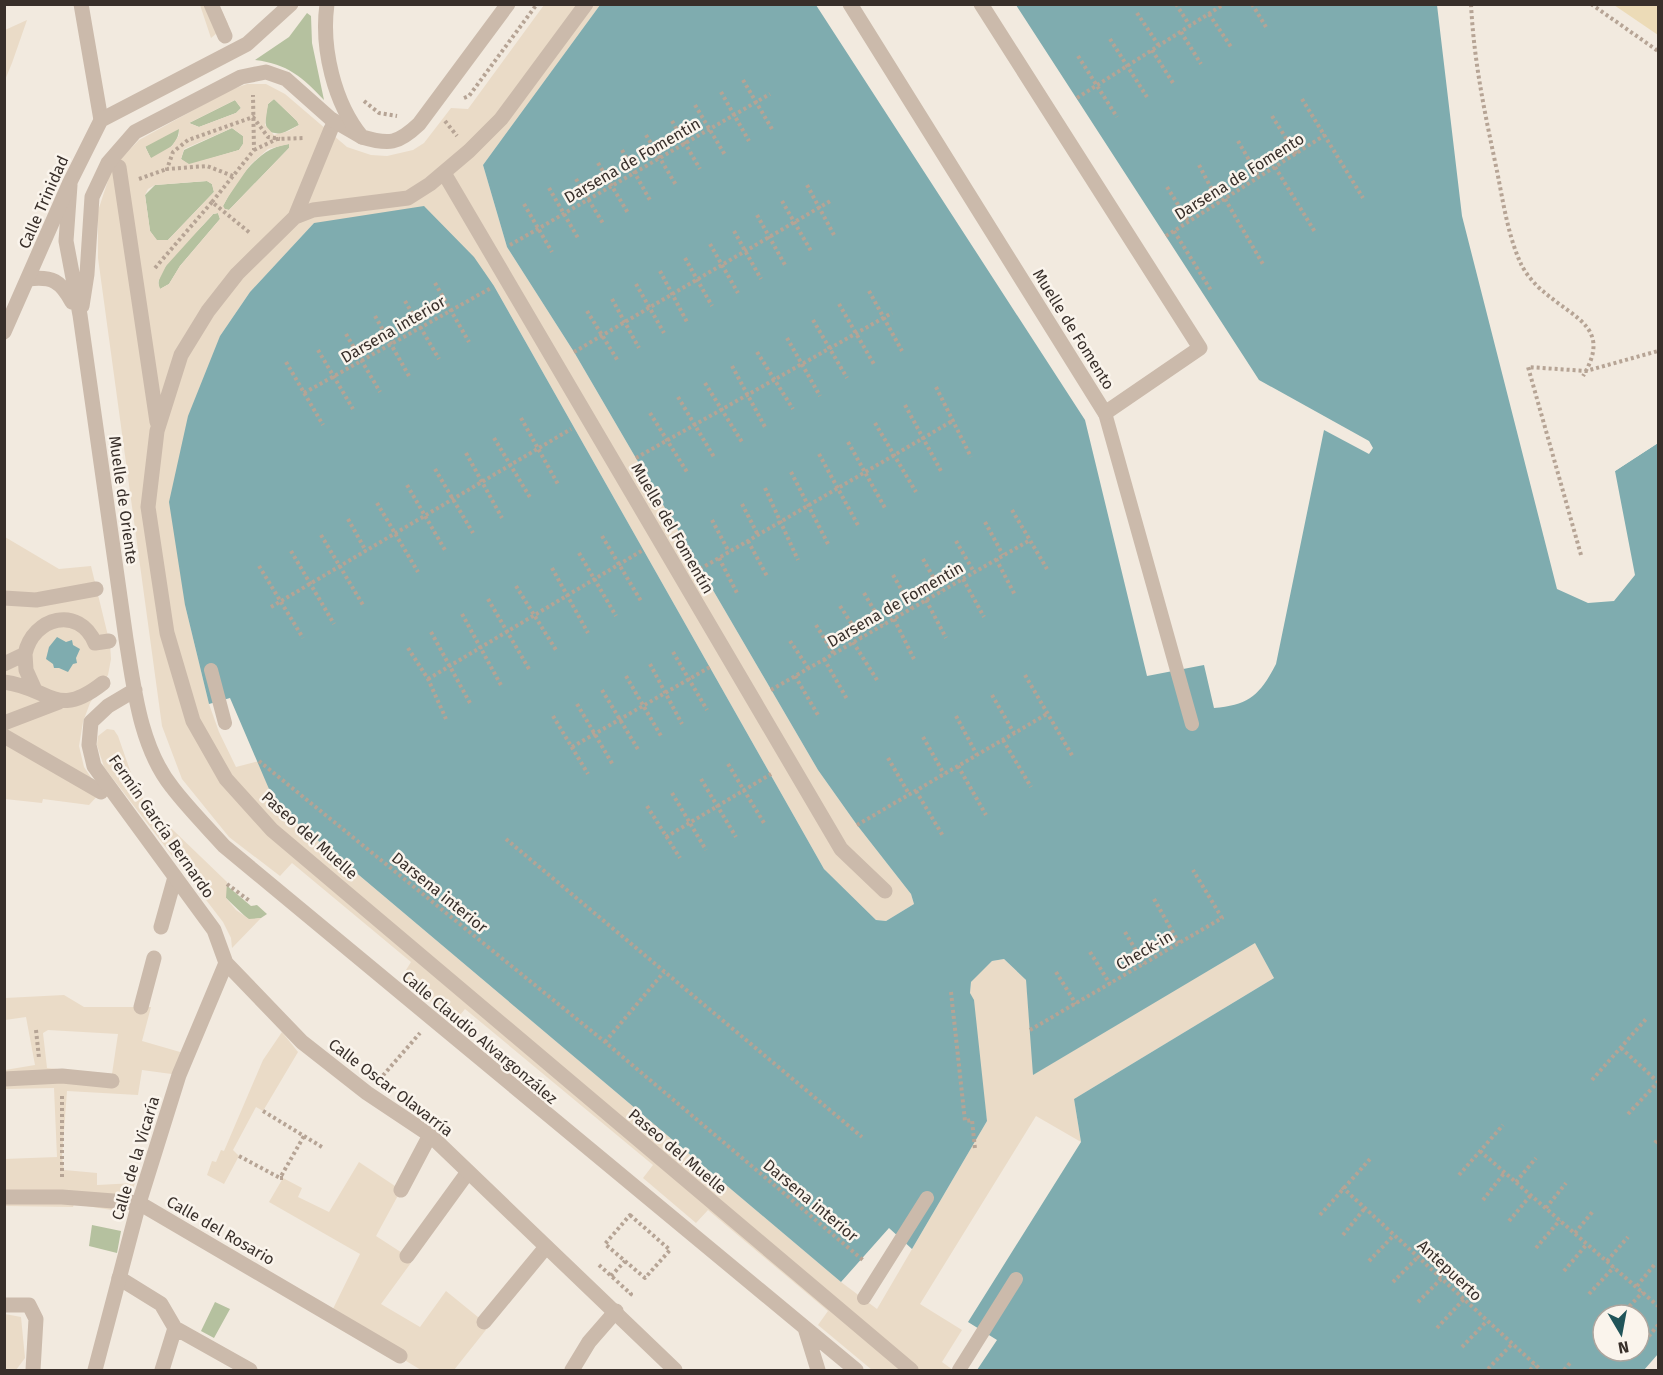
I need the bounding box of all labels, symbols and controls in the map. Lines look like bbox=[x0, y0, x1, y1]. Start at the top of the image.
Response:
street label: Darsena de Fomentin bbox=[561, 114, 704, 207]
street label: Darsena de Fomento bbox=[1171, 129, 1308, 224]
street label: Calle Trinidad bbox=[14, 153, 72, 252]
street label: Muelle de Fomento bbox=[1029, 265, 1118, 393]
street label: Darsena interior bbox=[338, 291, 450, 367]
street label: Muelle de Oriente bbox=[105, 435, 142, 565]
street label: Muelle del Fomentín bbox=[627, 459, 718, 597]
street label: Darsena de Fomentin bbox=[824, 558, 967, 651]
street label: Fermín García Bernardo bbox=[105, 751, 218, 902]
street label: Paseo del Muelle bbox=[258, 787, 362, 883]
street label: Darsena interior bbox=[388, 848, 492, 937]
street label: Check-in bbox=[1112, 927, 1176, 974]
street label: Calle Claudio Alvargonzález bbox=[398, 967, 561, 1108]
street label: Calle Oscar Olavarría bbox=[325, 1034, 457, 1140]
street label: Calle de la Vicaría bbox=[108, 1094, 163, 1222]
street label: Paseo del Muelle bbox=[625, 1105, 731, 1198]
street label: Darsena interior bbox=[760, 1155, 862, 1246]
street label: Calle del Rosario bbox=[163, 1192, 278, 1269]
street label: Antepuerto bbox=[1413, 1236, 1486, 1305]
north arrow bbox=[1591, 1303, 1651, 1363]
text: N bbox=[1617, 1337, 1630, 1358]

